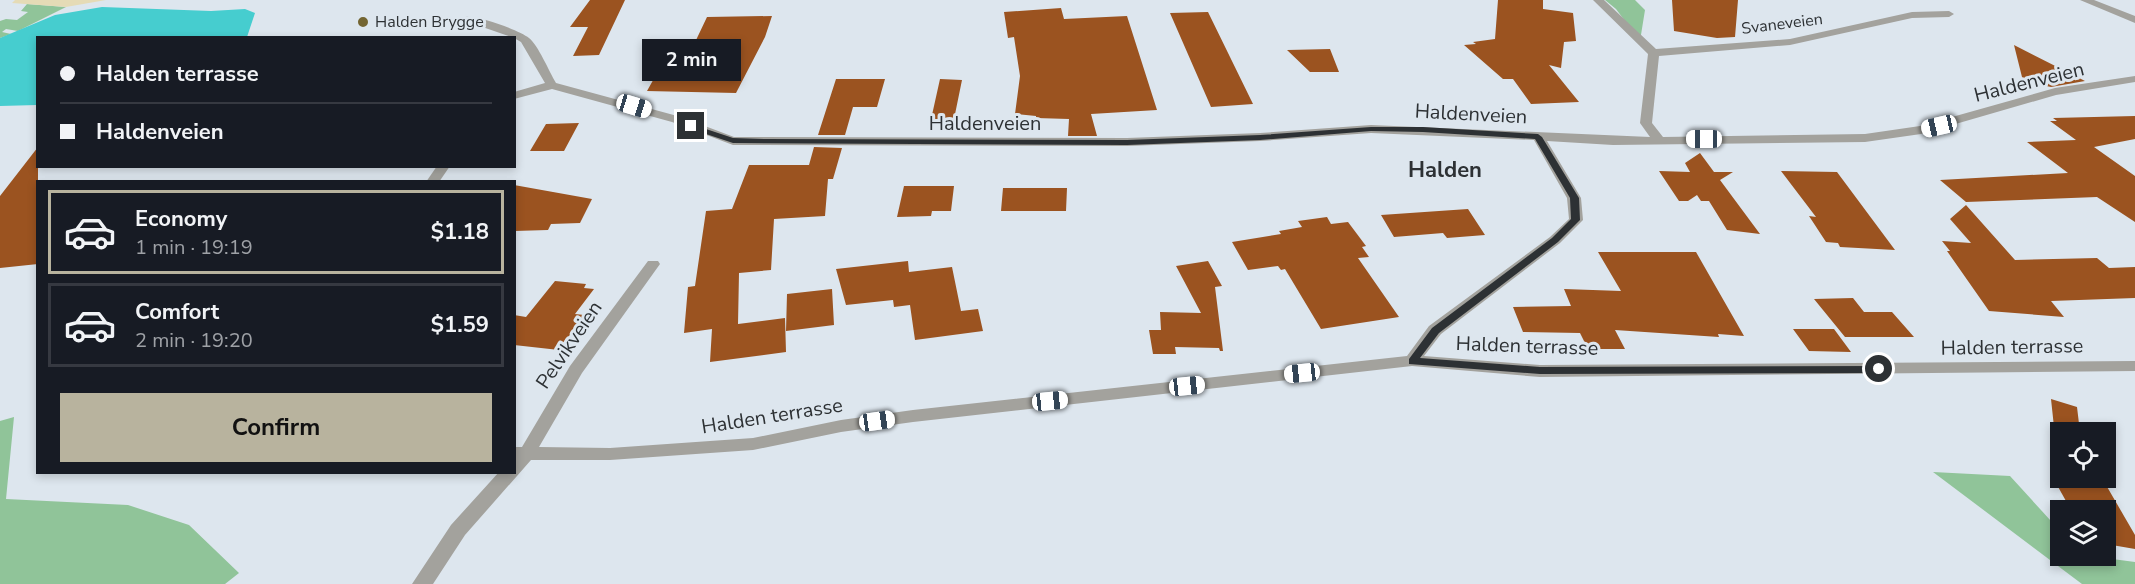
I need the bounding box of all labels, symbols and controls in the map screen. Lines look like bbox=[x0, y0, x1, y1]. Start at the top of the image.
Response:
street label: Svaneveien bbox=[1740, 8, 1824, 40]
place label: Halden Brygge bbox=[375, 11, 484, 33]
marker: Halden Brygge bbox=[356, 15, 370, 29]
callout: 2 min bbox=[642, 39, 740, 81]
text: 2 min bbox=[666, 46, 717, 73]
street label: Haldenveien bbox=[1971, 55, 2087, 109]
text: Halden terrasse bbox=[96, 59, 259, 89]
car bbox=[614, 92, 654, 120]
street label: Haldenveien bbox=[1414, 98, 1528, 130]
street label: Haldenveien bbox=[929, 110, 1041, 137]
route end bbox=[677, 112, 704, 139]
car bbox=[1919, 113, 1959, 139]
text: Haldenveien bbox=[96, 117, 224, 147]
car bbox=[1686, 130, 1722, 148]
district label: Halden bbox=[1408, 155, 1482, 185]
text: Economy bbox=[135, 204, 227, 234]
icon: car bbox=[63, 205, 117, 259]
text: $1.18 bbox=[431, 217, 489, 247]
text: 1 min · 19:19 bbox=[135, 234, 253, 261]
street label: Pelvikveien bbox=[530, 296, 608, 394]
text: Comfort bbox=[135, 297, 219, 327]
icon: car bbox=[63, 298, 117, 352]
text: $1.59 bbox=[431, 310, 489, 340]
text: 2 min · 19:20 bbox=[135, 327, 253, 354]
street label: Halden terrasse bbox=[1455, 330, 1599, 362]
street label: Halden terrasse bbox=[1940, 332, 2084, 362]
route start bbox=[1865, 355, 1892, 382]
car bbox=[1283, 362, 1321, 384]
car bbox=[1168, 375, 1206, 397]
car bbox=[1031, 390, 1069, 412]
street label: Halden terrasse bbox=[699, 392, 845, 440]
button: Confirm bbox=[60, 393, 492, 462]
car bbox=[858, 410, 896, 432]
map controls bbox=[2050, 422, 2116, 566]
button: locate bbox=[2050, 422, 2116, 488]
button: layers bbox=[2050, 500, 2116, 566]

